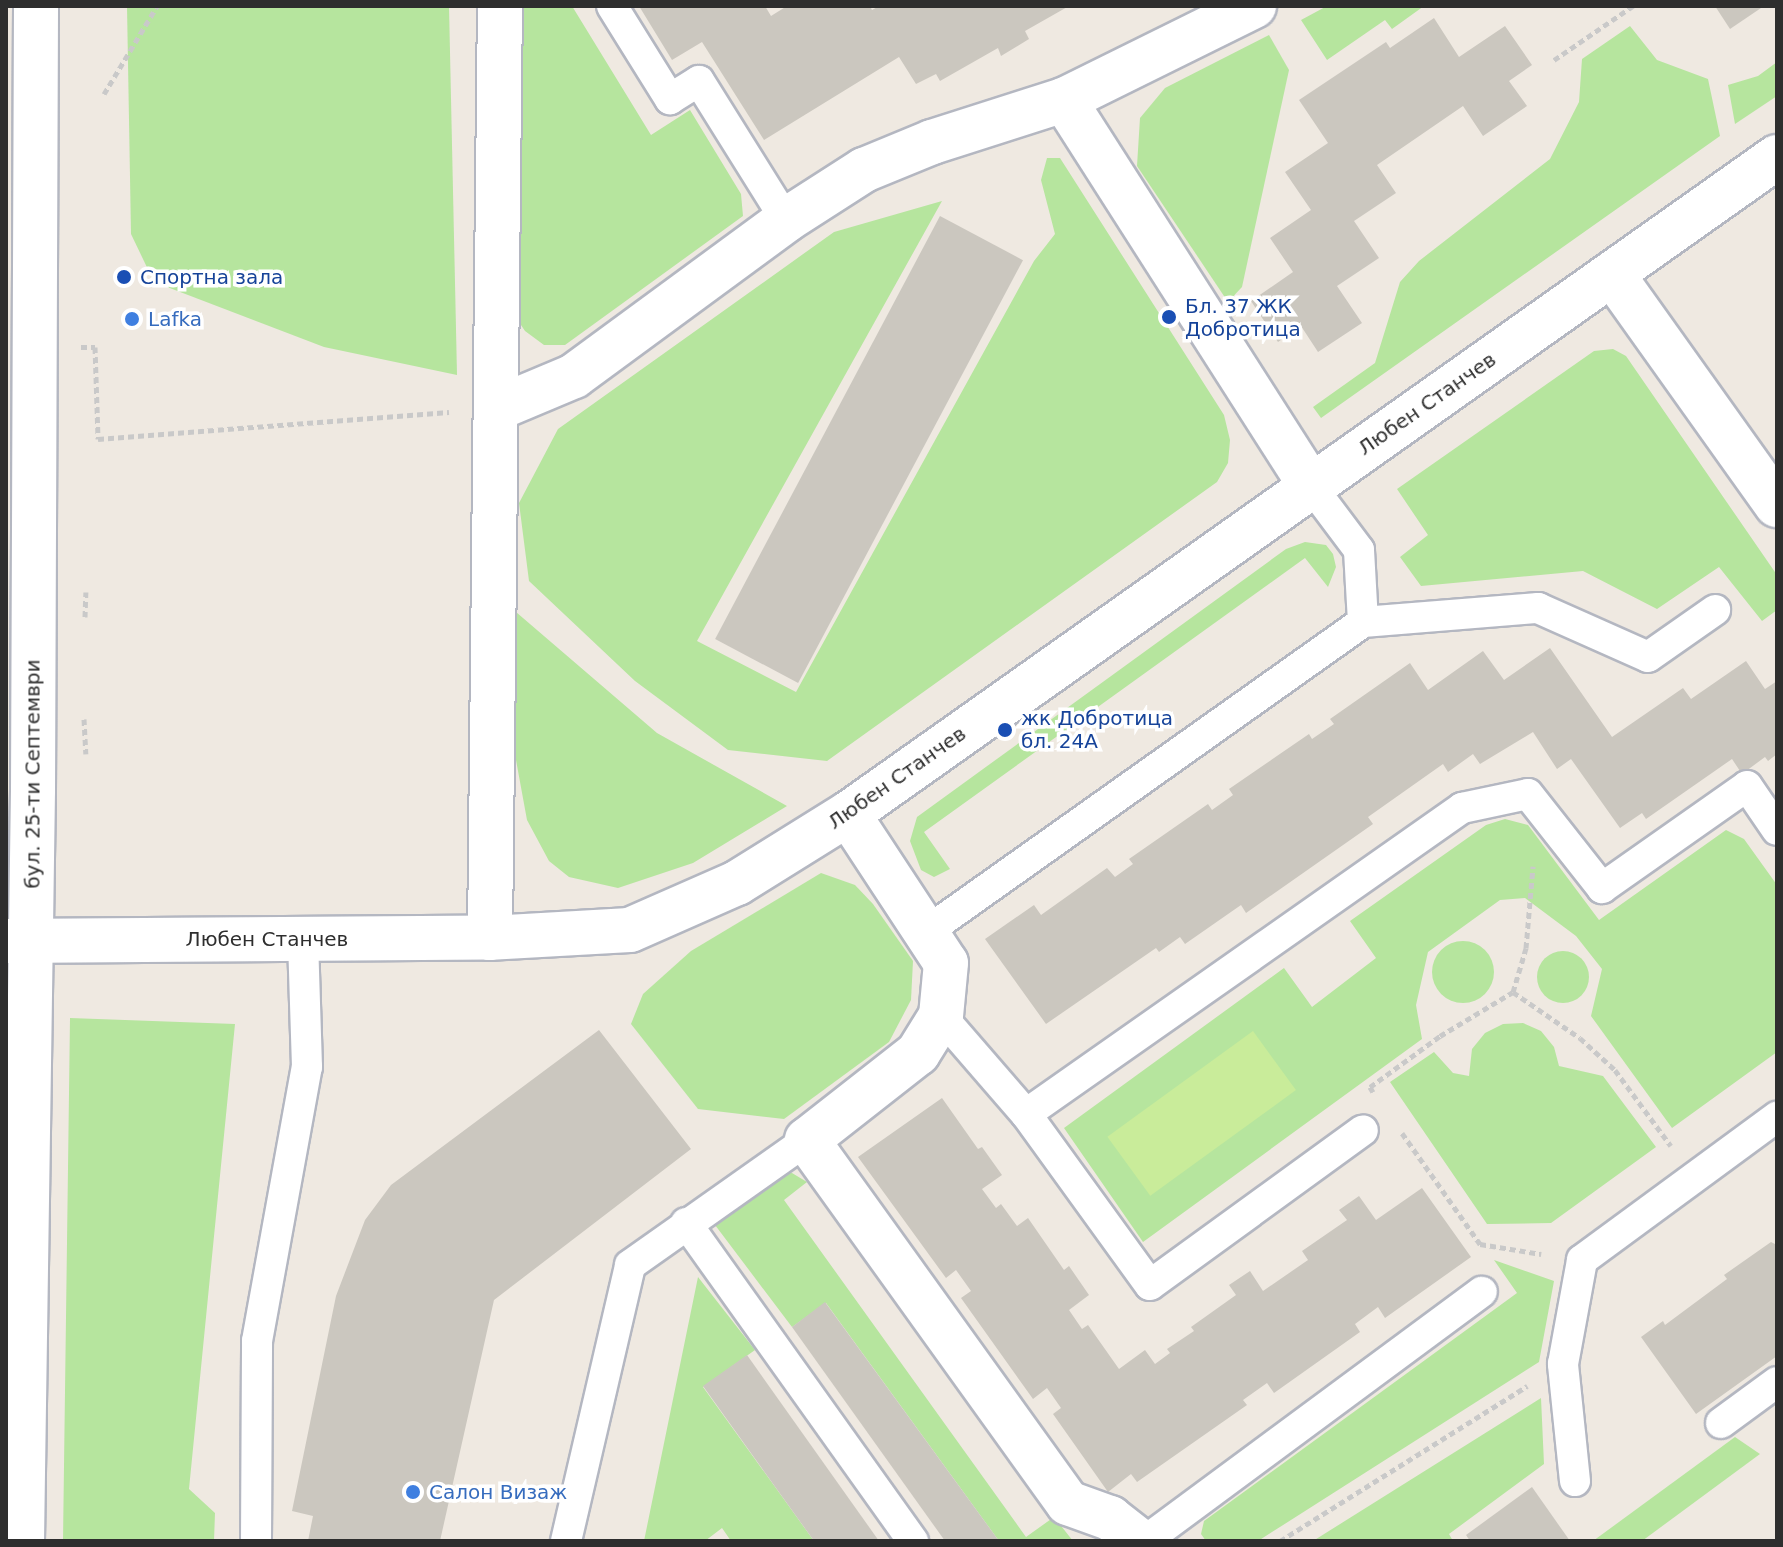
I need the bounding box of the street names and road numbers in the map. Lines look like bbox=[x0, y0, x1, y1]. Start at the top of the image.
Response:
street label: Любен Станчев bbox=[1353, 347, 1501, 461]
street label: бул. 25-ти Септември bbox=[21, 659, 45, 889]
street label: Любен Станчев bbox=[823, 721, 971, 835]
street label: Любен Станчев bbox=[186, 927, 348, 951]

